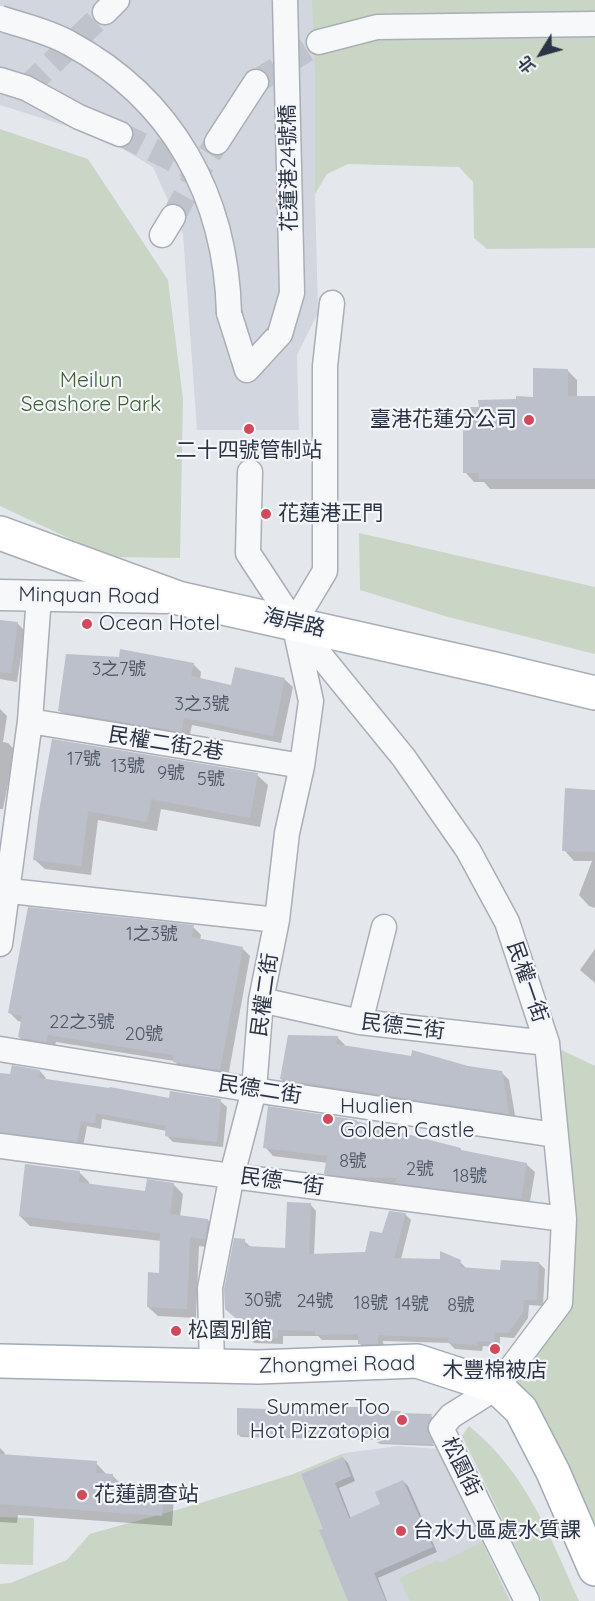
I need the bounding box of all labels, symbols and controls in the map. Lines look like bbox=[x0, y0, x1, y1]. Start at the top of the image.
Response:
north arrow bbox=[511, 24, 571, 84]
text: 北 bbox=[514, 52, 539, 77]
street label: 花蓮港24號橋 bbox=[275, 104, 303, 232]
park label: Meilun Seashore Park bbox=[21, 368, 161, 418]
place label: 臺港花蓮分公司 bbox=[370, 407, 517, 433]
marker: 臺港花蓮分公司 bbox=[522, 413, 536, 427]
marker: 二十四號管制站 bbox=[242, 422, 256, 436]
place label: 二十四號管制站 bbox=[176, 438, 322, 464]
place label: 花蓮港正門 bbox=[278, 501, 383, 527]
marker: 花蓮港正門 bbox=[259, 507, 273, 521]
street label: Minquan Road bbox=[18, 582, 160, 610]
street label: 海岸路 bbox=[260, 604, 328, 642]
place label: Ocean Hotel bbox=[99, 611, 220, 637]
marker: Ocean Hotel bbox=[80, 617, 94, 631]
house number: 3之7號 bbox=[92, 659, 146, 681]
house number: 3之3號 bbox=[175, 694, 229, 716]
street label: 民權二街2巷 bbox=[106, 722, 226, 766]
house number: 17號 bbox=[67, 749, 101, 771]
house number: 13號 bbox=[111, 756, 145, 778]
house number: 9號 bbox=[157, 763, 185, 785]
house number: 5號 bbox=[197, 769, 225, 791]
house number: 1之3號 bbox=[126, 924, 178, 946]
street label: 民權一街 bbox=[501, 938, 553, 1026]
street label: 民權二街 bbox=[247, 952, 283, 1038]
street label: 民德三街 bbox=[360, 1009, 446, 1045]
house number: 22之3號 bbox=[49, 1012, 115, 1034]
house number: 20號 bbox=[125, 1024, 163, 1046]
street label: 民德二街 bbox=[217, 1071, 303, 1109]
place label: Hualien Golden Castle bbox=[340, 1094, 474, 1144]
marker: Hualien Golden Castle bbox=[321, 1112, 335, 1126]
house number: 8號 bbox=[339, 1151, 367, 1173]
house number: 2號 bbox=[406, 1159, 434, 1181]
street label: 民德一街 bbox=[239, 1164, 325, 1200]
house number: 18號 bbox=[453, 1166, 487, 1188]
house number: 30號 bbox=[244, 1290, 282, 1312]
house number: 24號 bbox=[296, 1291, 334, 1313]
house number: 18號 bbox=[354, 1293, 388, 1315]
house number: 14號 bbox=[395, 1294, 429, 1316]
house number: 8號 bbox=[447, 1295, 475, 1317]
place label: 松園別館 bbox=[188, 1318, 272, 1344]
marker: 松園別館 bbox=[169, 1324, 183, 1338]
marker: 木豐棉被店 bbox=[488, 1342, 502, 1356]
street label: Zhongmei Road bbox=[258, 1351, 416, 1379]
place label: 木豐棉被店 bbox=[443, 1358, 547, 1384]
place label: Summer Too Hot Pizzatopia bbox=[250, 1395, 390, 1445]
marker: Summer Too Hot Pizzatopia bbox=[395, 1413, 409, 1427]
street label: 松園街 bbox=[436, 1433, 486, 1501]
place label: 花蓮調查站 bbox=[94, 1482, 199, 1508]
marker: 花蓮調查站 bbox=[75, 1488, 89, 1502]
place label: 台水九區處水質課 bbox=[413, 1518, 581, 1544]
marker: 台水九區處水質課 bbox=[394, 1524, 408, 1538]

